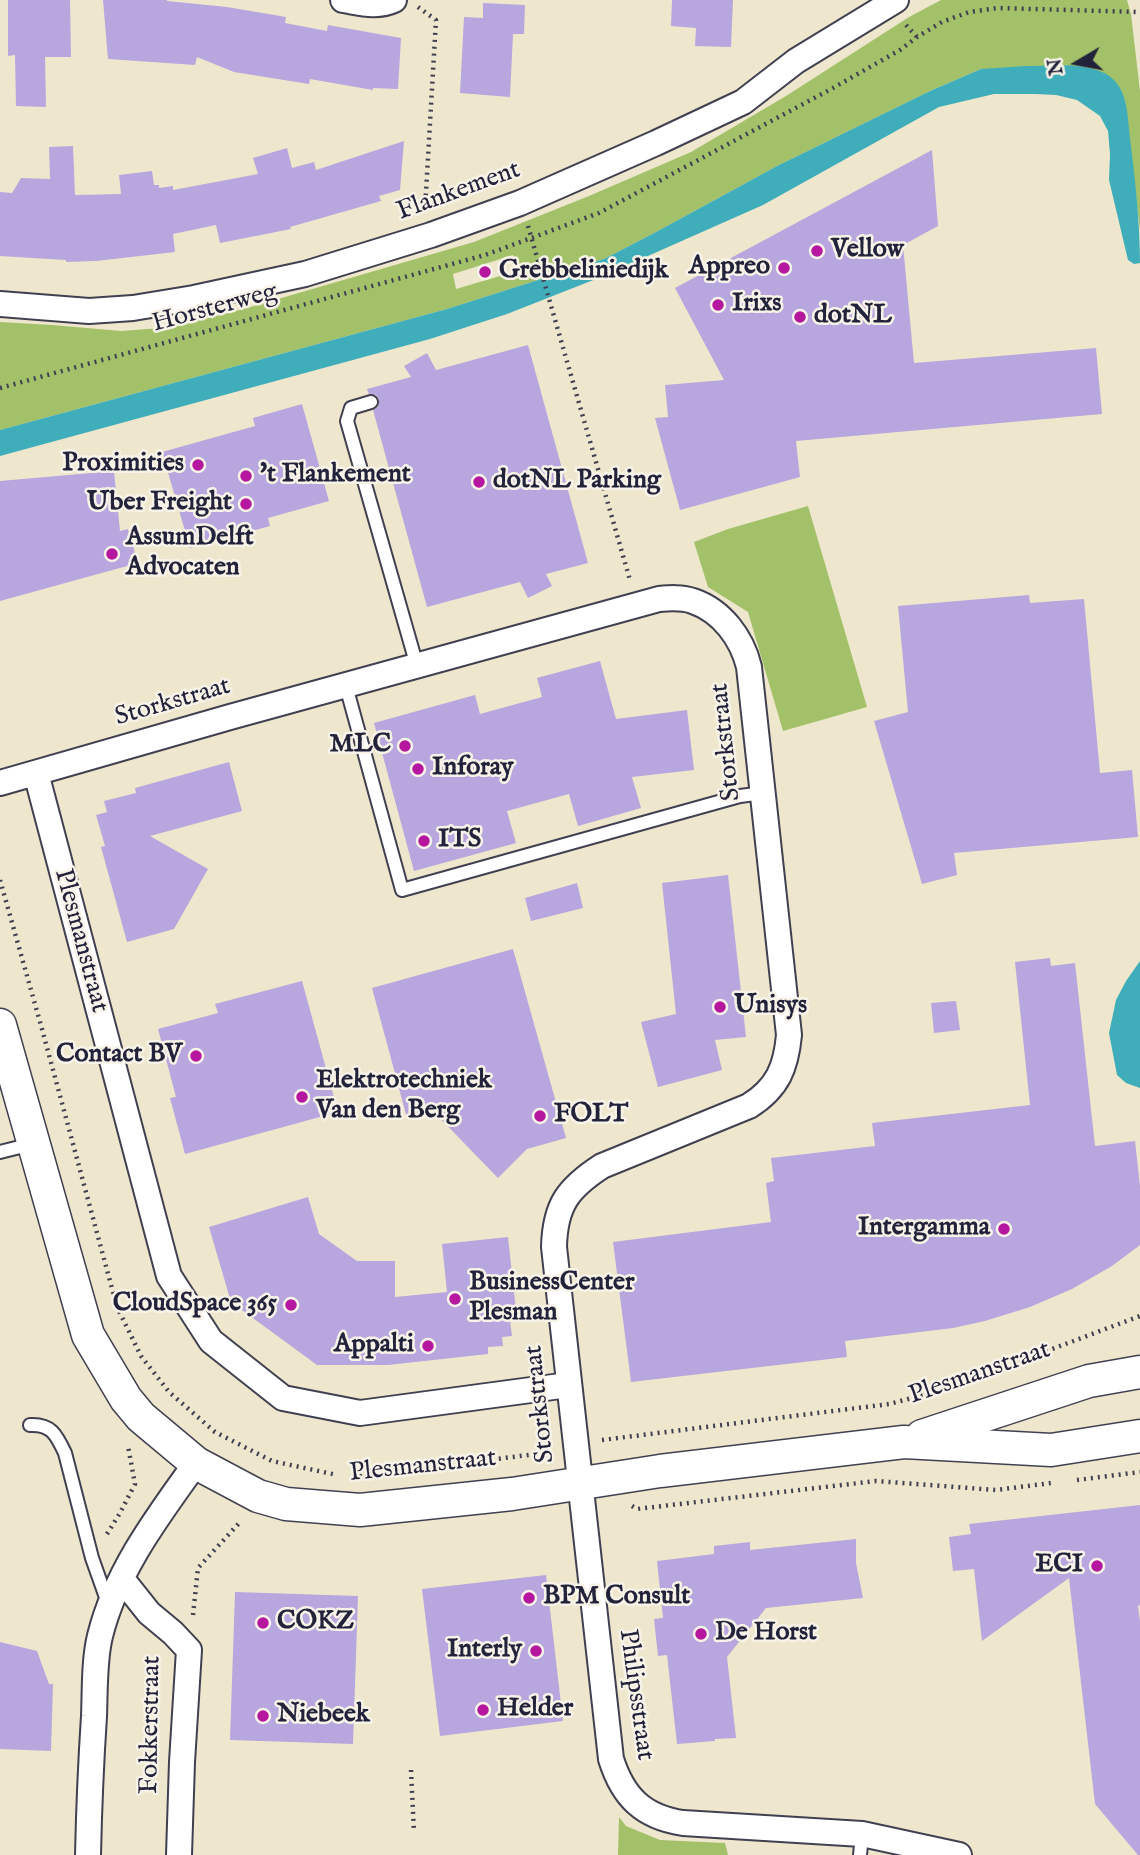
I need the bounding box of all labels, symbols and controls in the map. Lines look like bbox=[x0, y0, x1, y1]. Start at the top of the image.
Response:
north arrow bbox=[1042, 28, 1112, 98]
text: N bbox=[1043, 56, 1070, 77]
street label: Flankement bbox=[393, 155, 525, 229]
place label: Vellow bbox=[831, 235, 904, 267]
marker: Vellow bbox=[809, 243, 825, 259]
place label: Appreo bbox=[689, 252, 770, 284]
place label: Grebbeliniedijk bbox=[499, 256, 668, 288]
marker: Appreo bbox=[776, 260, 792, 276]
marker: Grebbeliniedijk bbox=[477, 264, 493, 280]
street label: Horsterweg bbox=[149, 277, 281, 341]
place label: Irixs bbox=[732, 289, 781, 321]
marker: Irixs bbox=[710, 297, 726, 313]
place label: dotNL bbox=[814, 301, 892, 333]
marker: dotNL bbox=[792, 309, 808, 325]
place label: Proximities bbox=[62, 449, 184, 481]
marker: Proximities bbox=[190, 457, 206, 473]
place label: 't Flankement bbox=[260, 460, 411, 492]
place label: dotNL Parking bbox=[493, 466, 661, 498]
marker: 't Flankement bbox=[238, 468, 254, 484]
marker: dotNL Parking bbox=[471, 474, 487, 490]
place label: Uber Freight bbox=[87, 488, 232, 520]
marker: Uber Freight bbox=[238, 496, 254, 512]
place label: AssumDelft Advocaten bbox=[126, 523, 254, 584]
marker: AssumDelft Advocaten bbox=[104, 546, 120, 562]
street label: Storkstraat bbox=[112, 672, 234, 734]
street label: Storkstraat bbox=[705, 681, 749, 803]
place label: MLC bbox=[329, 730, 391, 762]
marker: MLC bbox=[397, 738, 413, 754]
place label: Inforay bbox=[432, 753, 514, 785]
marker: Inforay bbox=[410, 761, 426, 777]
place label: ITS bbox=[438, 825, 481, 857]
marker: ITS bbox=[416, 833, 432, 849]
street label: Plesmanstraat bbox=[46, 866, 114, 1016]
place label: Unisys bbox=[734, 991, 807, 1023]
marker: Unisys bbox=[712, 999, 728, 1015]
place label: Contact BV bbox=[56, 1040, 182, 1072]
marker: Contact BV bbox=[188, 1048, 204, 1064]
place label: Elektrotechniek Van den Berg bbox=[316, 1066, 492, 1128]
marker: Elektrotechniek Van den Berg bbox=[294, 1089, 310, 1105]
place label: FOLT bbox=[554, 1100, 628, 1132]
marker: FOLT bbox=[532, 1108, 548, 1124]
place label: Intergamma bbox=[858, 1213, 990, 1245]
marker: Intergamma bbox=[996, 1221, 1012, 1237]
place label: BusinessCenter Plesman bbox=[469, 1268, 635, 1330]
place label: CloudSpace 365 bbox=[113, 1289, 277, 1321]
marker: BusinessCenter Plesman bbox=[447, 1291, 463, 1307]
marker: CloudSpace 365 bbox=[283, 1297, 299, 1313]
place label: Appalti bbox=[334, 1330, 414, 1362]
street label: Plesmanstraat bbox=[905, 1335, 1055, 1413]
marker: Appalti bbox=[420, 1338, 436, 1354]
street label: Storkstraat bbox=[519, 1343, 563, 1465]
street label: Plesmanstraat bbox=[348, 1444, 498, 1490]
place label: ECI bbox=[1035, 1550, 1083, 1582]
marker: ECI bbox=[1089, 1558, 1105, 1574]
place label: BPM Consult bbox=[543, 1582, 690, 1614]
marker: BPM Consult bbox=[521, 1590, 537, 1606]
place label: COKZ bbox=[277, 1607, 354, 1639]
marker: COKZ bbox=[255, 1615, 271, 1631]
place label: De Horst bbox=[715, 1618, 817, 1650]
marker: De Horst bbox=[693, 1626, 709, 1642]
street label: Philipsstraat bbox=[610, 1627, 660, 1763]
place label: Interly bbox=[447, 1635, 522, 1667]
marker: Interly bbox=[528, 1643, 544, 1659]
street label: Fokkerstraat bbox=[135, 1656, 169, 1794]
place label: Helder bbox=[497, 1694, 573, 1726]
place label: Niebeek bbox=[277, 1700, 370, 1732]
marker: Helder bbox=[475, 1702, 491, 1718]
marker: Niebeek bbox=[255, 1708, 271, 1724]

